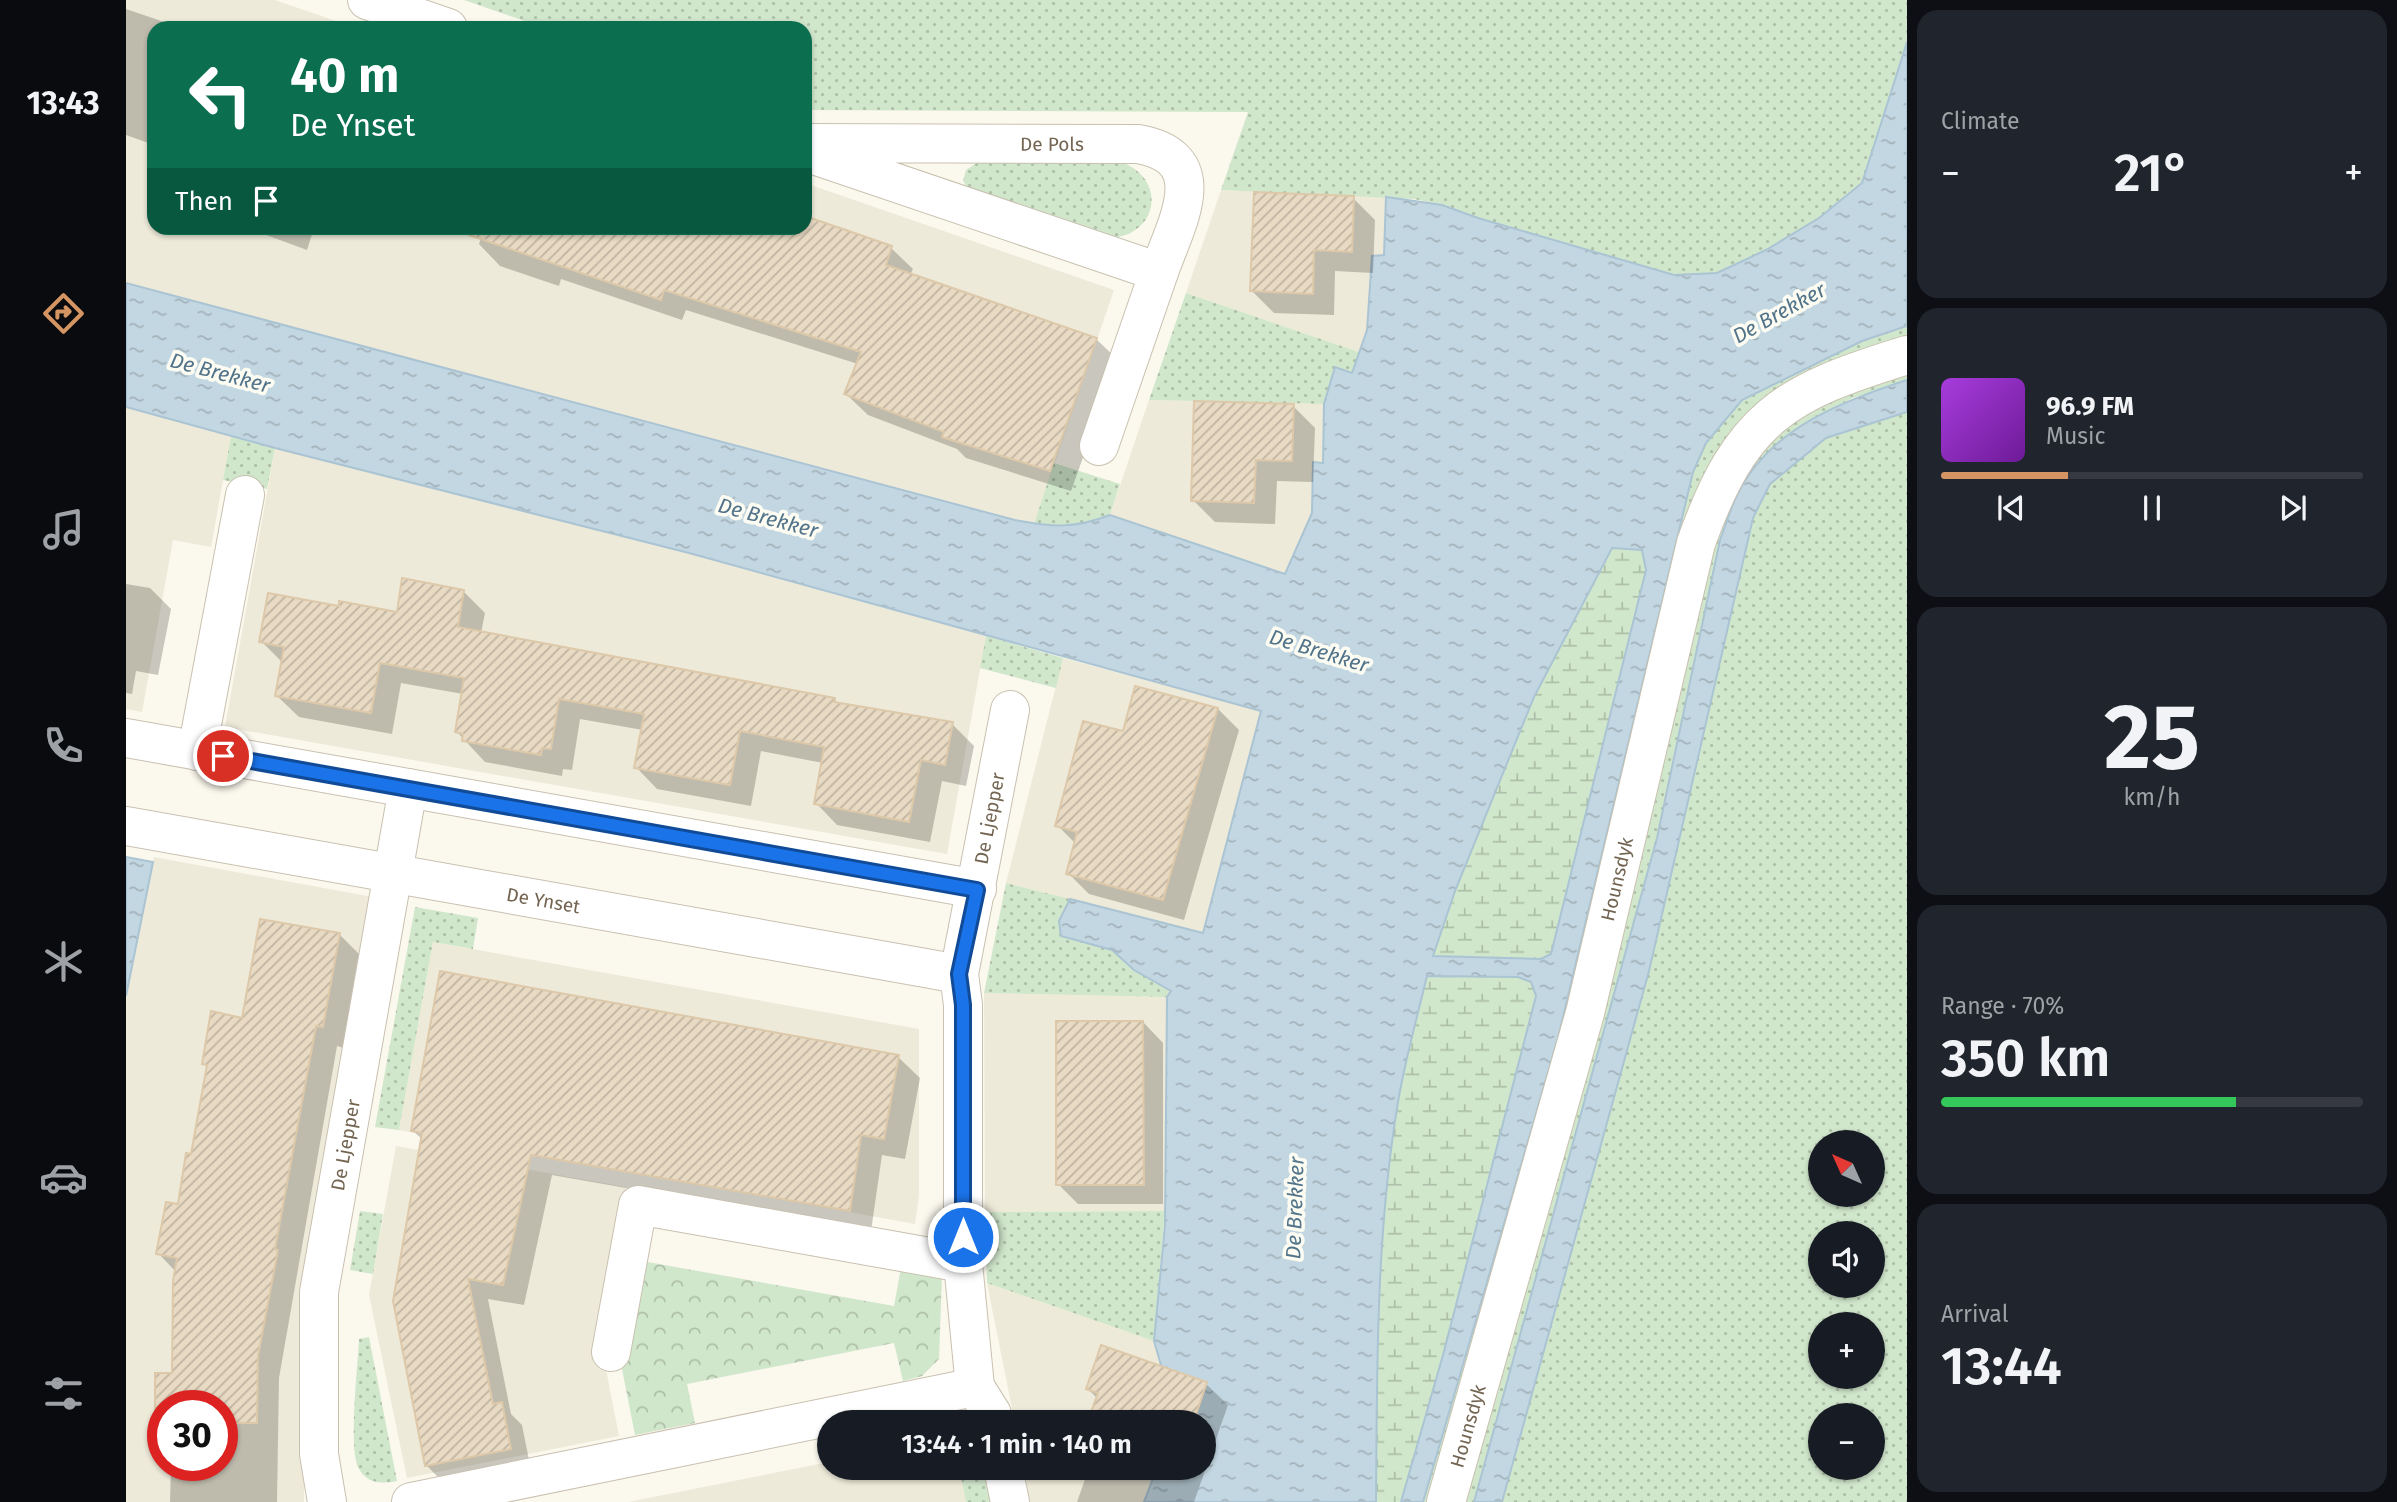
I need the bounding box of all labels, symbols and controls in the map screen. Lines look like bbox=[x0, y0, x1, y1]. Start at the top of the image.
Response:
text: 40 m bbox=[290, 46, 399, 105]
icon: left bbox=[175, 49, 266, 140]
text: 13:43 bbox=[26, 84, 100, 122]
text: De Ynset bbox=[290, 106, 415, 144]
text: Climate bbox=[1941, 107, 2020, 135]
street label: De Pols bbox=[1020, 133, 1084, 156]
text: 21° bbox=[2114, 142, 2190, 205]
text: − bbox=[1941, 150, 1960, 196]
text: + bbox=[2344, 150, 2363, 196]
icon: arrive bbox=[247, 182, 285, 220]
text: Then bbox=[175, 186, 233, 217]
water label: De Brekker bbox=[1728, 276, 1831, 349]
icon: directions bbox=[39, 289, 88, 338]
water label: De Brekker bbox=[167, 347, 274, 399]
text: 96.9 FM bbox=[2046, 391, 2134, 422]
text: Music bbox=[2046, 422, 2106, 450]
icon: previous bbox=[1992, 489, 2030, 527]
icon: pause bbox=[2133, 489, 2171, 527]
icon: next bbox=[2274, 489, 2312, 527]
water label: De Brekker bbox=[715, 492, 822, 544]
icon: music bbox=[39, 505, 88, 554]
water label: De Brekker bbox=[1266, 624, 1373, 679]
text: 25 bbox=[2104, 683, 2200, 792]
icon: phone bbox=[39, 721, 88, 770]
pin bbox=[193, 726, 253, 786]
icon: arrive bbox=[204, 737, 242, 775]
street label: De Ljepper bbox=[969, 770, 1010, 866]
text: km/h bbox=[2124, 783, 2180, 811]
street label: Hounsdyk bbox=[1596, 835, 1638, 923]
street label: De Ynset bbox=[505, 883, 582, 919]
icon: climate bbox=[39, 937, 88, 986]
text: Range · 70% bbox=[1941, 992, 2064, 1020]
text: 350 km bbox=[1941, 1027, 2110, 1090]
street label: De Ljepper bbox=[326, 1097, 365, 1193]
north arrow bbox=[1808, 1130, 1885, 1208]
map controls bbox=[1808, 1130, 1885, 1480]
icon: car bbox=[39, 1153, 88, 1202]
water label: De Brekker bbox=[1280, 1155, 1310, 1260]
position arrow bbox=[926, 1200, 1000, 1274]
button: sound bbox=[1808, 1221, 1885, 1298]
text: Arrival bbox=[1941, 1300, 2008, 1328]
button: + bbox=[1808, 1312, 1885, 1389]
text: 13:44 bbox=[1941, 1335, 2062, 1398]
icon: filters bbox=[39, 1369, 88, 1418]
street label: Hounsdyk bbox=[1445, 1382, 1491, 1470]
speed limit sign: 30 bbox=[147, 1390, 238, 1481]
button: − bbox=[1808, 1403, 1885, 1480]
text: 13:44 · 1 min · 140 m bbox=[901, 1429, 1132, 1460]

